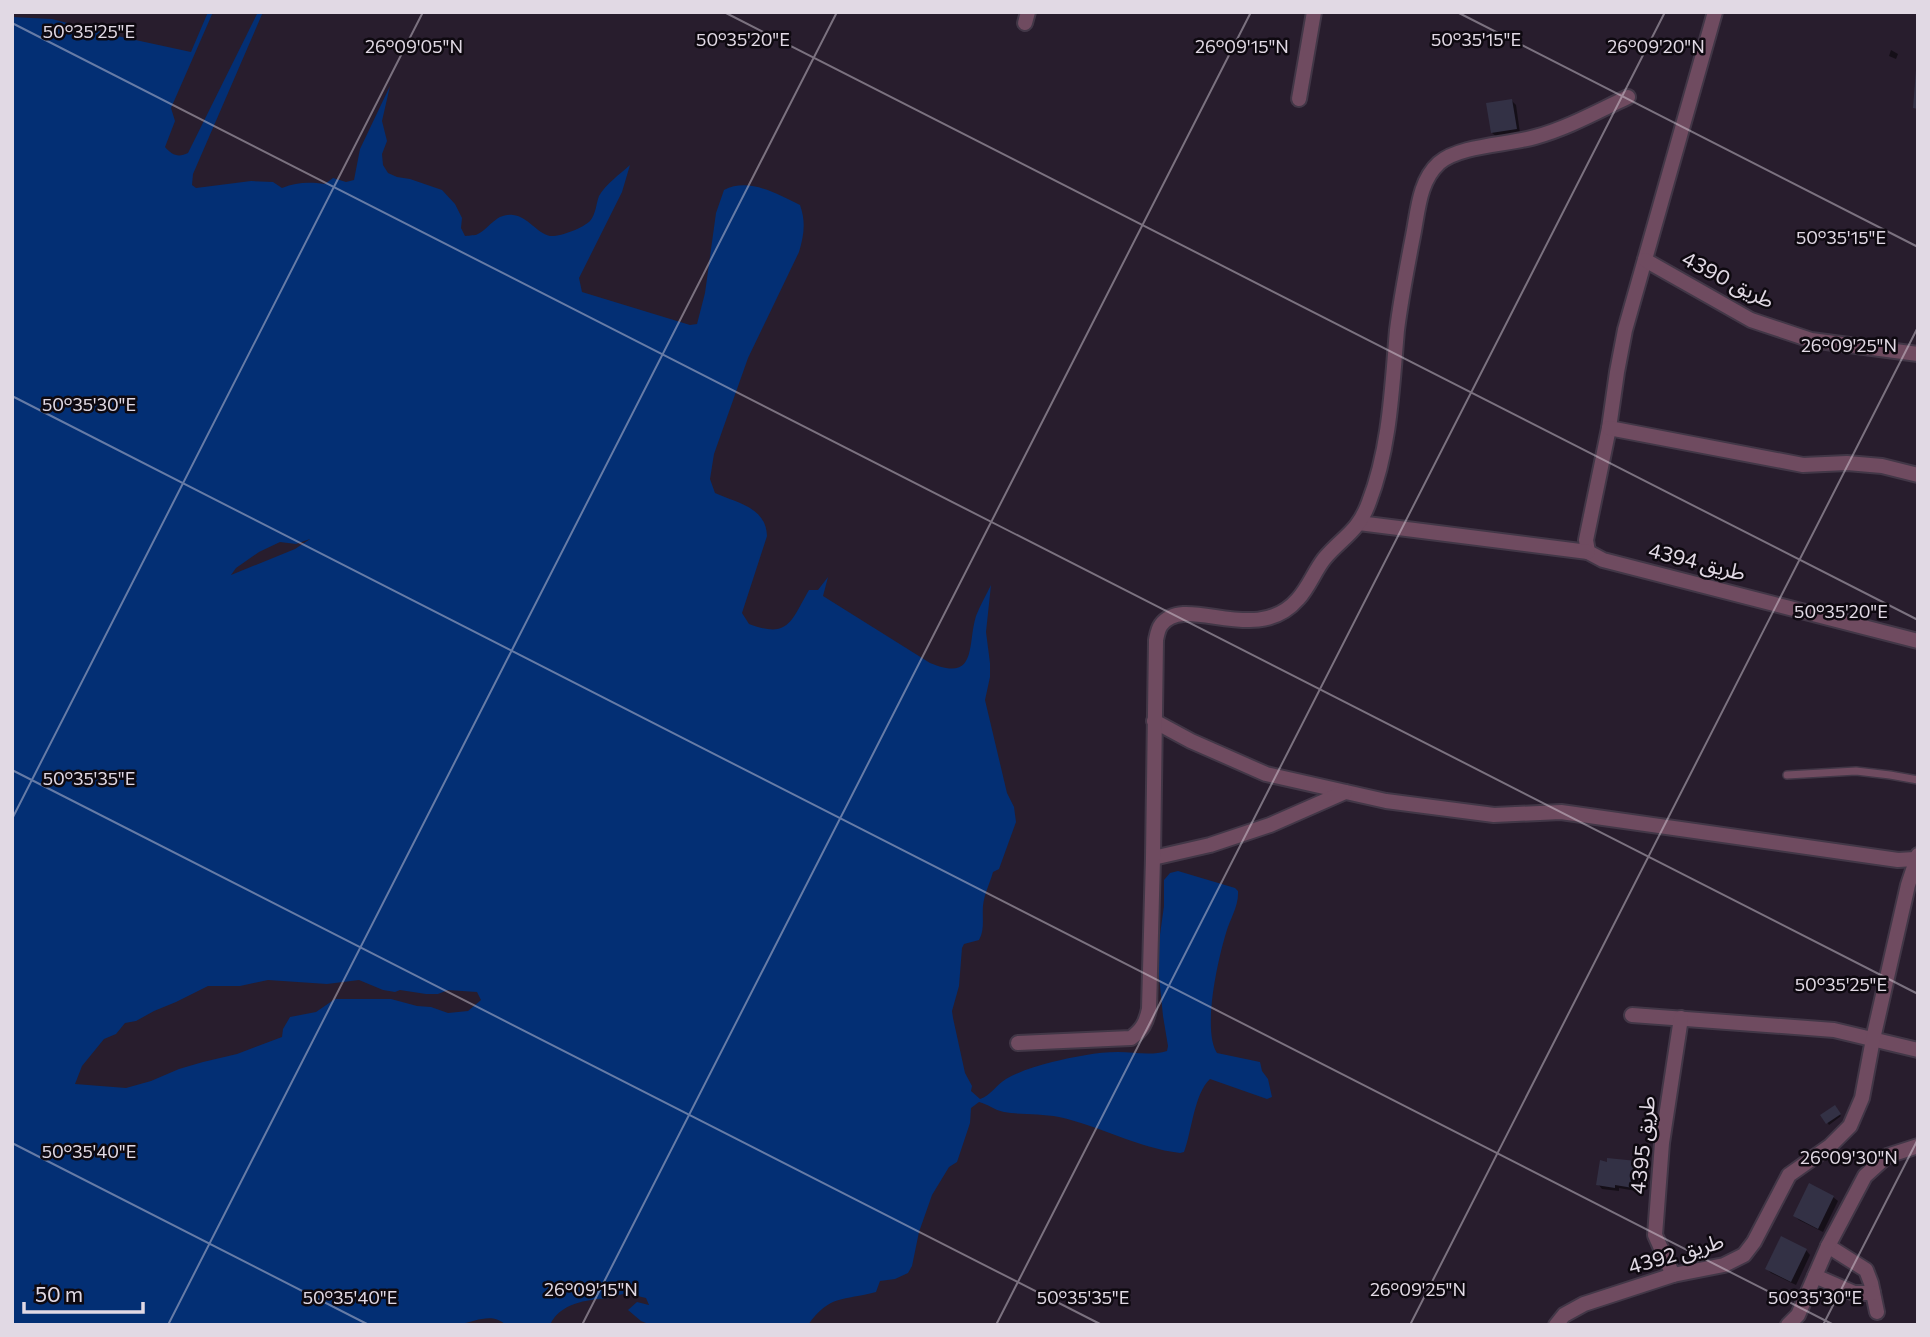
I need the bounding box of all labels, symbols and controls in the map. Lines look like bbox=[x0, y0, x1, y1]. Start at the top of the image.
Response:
text: 50°35'25"E bbox=[43, 20, 135, 42]
text: 50°35'20"E bbox=[696, 28, 790, 50]
text: 50°35'15"E bbox=[1431, 28, 1521, 50]
text: 26°09'05"N bbox=[365, 35, 463, 57]
text: 26°09'15"N bbox=[1195, 35, 1289, 57]
text: 26°09'20"N bbox=[1607, 35, 1705, 57]
text: 50°35'15"E bbox=[1796, 226, 1886, 248]
street label: طريق 4390 bbox=[1677, 245, 1779, 314]
text: 26°09'25"N bbox=[1801, 334, 1897, 356]
text: 50°35'30"E bbox=[42, 393, 136, 415]
street label: طريق 4394 bbox=[1646, 536, 1748, 587]
text: 50°35'20"E bbox=[1794, 600, 1888, 622]
text: 50°35'35"E bbox=[43, 767, 135, 789]
text: 50°35'25"E bbox=[1795, 973, 1887, 995]
street label: طريق 4395 bbox=[1624, 1095, 1661, 1195]
text: 50°35'40"E bbox=[42, 1140, 136, 1162]
text: 26°09'30"N bbox=[1800, 1146, 1898, 1168]
street label: طريق 4392 bbox=[1625, 1227, 1727, 1280]
scale bar bbox=[24, 1270, 144, 1314]
text: 26°09'15"N bbox=[544, 1278, 638, 1300]
text: 26°09'25"N bbox=[1370, 1278, 1466, 1300]
text: 50 m bbox=[35, 1281, 83, 1306]
text: 50°35'40"E bbox=[303, 1286, 397, 1308]
text: 50°35'35"E bbox=[1037, 1286, 1129, 1308]
text: 50°35'30"E bbox=[1768, 1286, 1862, 1308]

